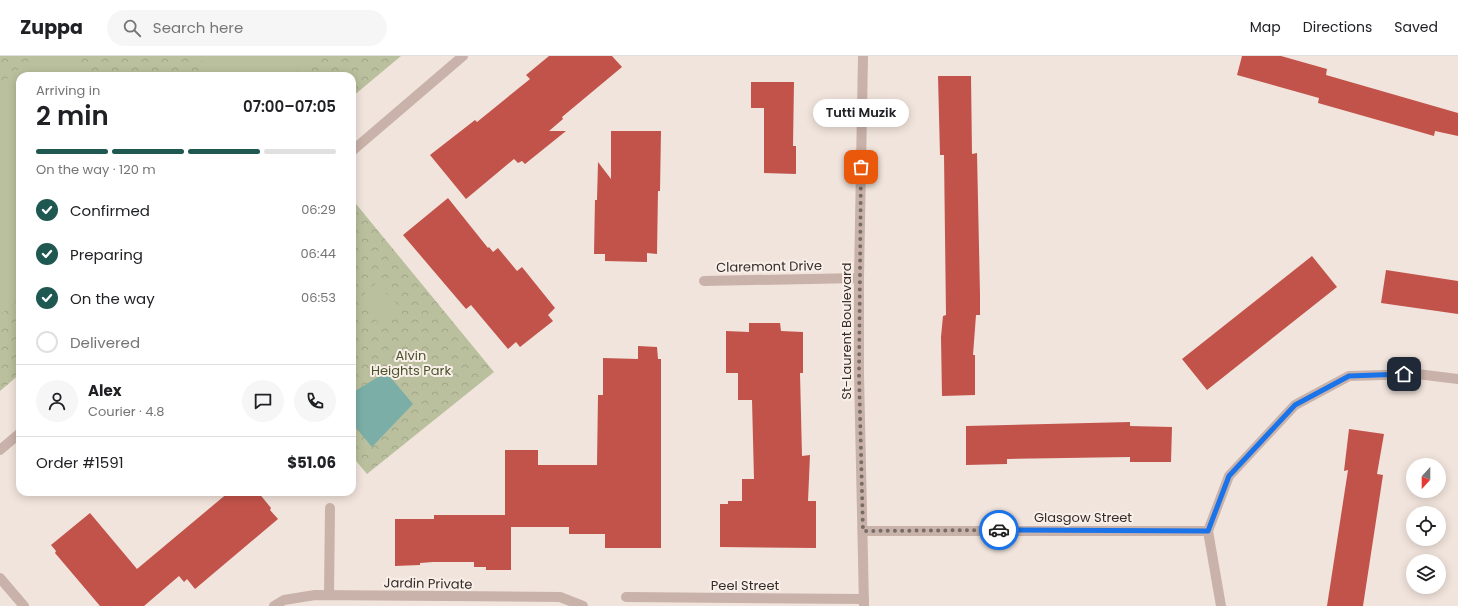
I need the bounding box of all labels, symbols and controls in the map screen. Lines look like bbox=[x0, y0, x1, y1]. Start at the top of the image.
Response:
search box bbox=[107, 10, 387, 46]
text: Zuppa bbox=[20, 14, 83, 41]
icon: search bbox=[121, 17, 143, 39]
text: Search here bbox=[153, 17, 243, 38]
text: Map bbox=[1250, 17, 1281, 37]
text: Directions bbox=[1303, 17, 1372, 37]
text: Saved bbox=[1394, 17, 1438, 37]
text: Arriving in bbox=[36, 81, 100, 100]
text: 07:00–07:05 bbox=[243, 96, 336, 117]
text: 2 min bbox=[36, 98, 109, 134]
callout: Tutti Muzik bbox=[813, 99, 909, 127]
text: Tutti Muzik bbox=[826, 103, 896, 122]
pin bbox=[844, 150, 878, 184]
icon: bag bbox=[850, 156, 872, 178]
text: On the way · 120 m bbox=[36, 160, 156, 179]
icon: check bbox=[36, 199, 58, 221]
text: Confirmed bbox=[70, 200, 150, 221]
text: 06:29 bbox=[301, 200, 336, 219]
icon: check bbox=[36, 243, 58, 265]
text: Preparing bbox=[70, 244, 143, 265]
text: 06:44 bbox=[300, 244, 336, 263]
street label: Claremont Drive bbox=[716, 256, 822, 277]
street label: St-Laurent Boulevard bbox=[837, 262, 856, 400]
icon: check bbox=[36, 287, 58, 309]
text: On the way bbox=[70, 288, 155, 309]
text: 06:53 bbox=[301, 288, 336, 307]
text: Delivered bbox=[70, 332, 140, 353]
park label: Alvin Heights Park bbox=[371, 346, 451, 380]
pin bbox=[1387, 357, 1421, 391]
icon: home bbox=[1393, 363, 1415, 385]
button: person bbox=[36, 380, 78, 422]
text: Alex bbox=[88, 380, 122, 401]
button: chat bbox=[242, 380, 284, 422]
button: phone bbox=[294, 380, 336, 422]
text: Courier · 4.8 bbox=[88, 402, 164, 421]
text: Order #1591 bbox=[36, 452, 124, 473]
text: $51.06 bbox=[287, 452, 336, 473]
north arrow bbox=[1406, 458, 1446, 498]
map controls bbox=[1406, 458, 1446, 594]
button: locate bbox=[1406, 506, 1446, 546]
street label: Glasgow Street bbox=[1034, 508, 1132, 527]
courier bbox=[979, 510, 1019, 550]
icon: car bbox=[988, 519, 1010, 541]
button: layers bbox=[1406, 554, 1446, 594]
street label: Jardin Private bbox=[383, 573, 473, 594]
street label: Peel Street bbox=[711, 576, 779, 595]

